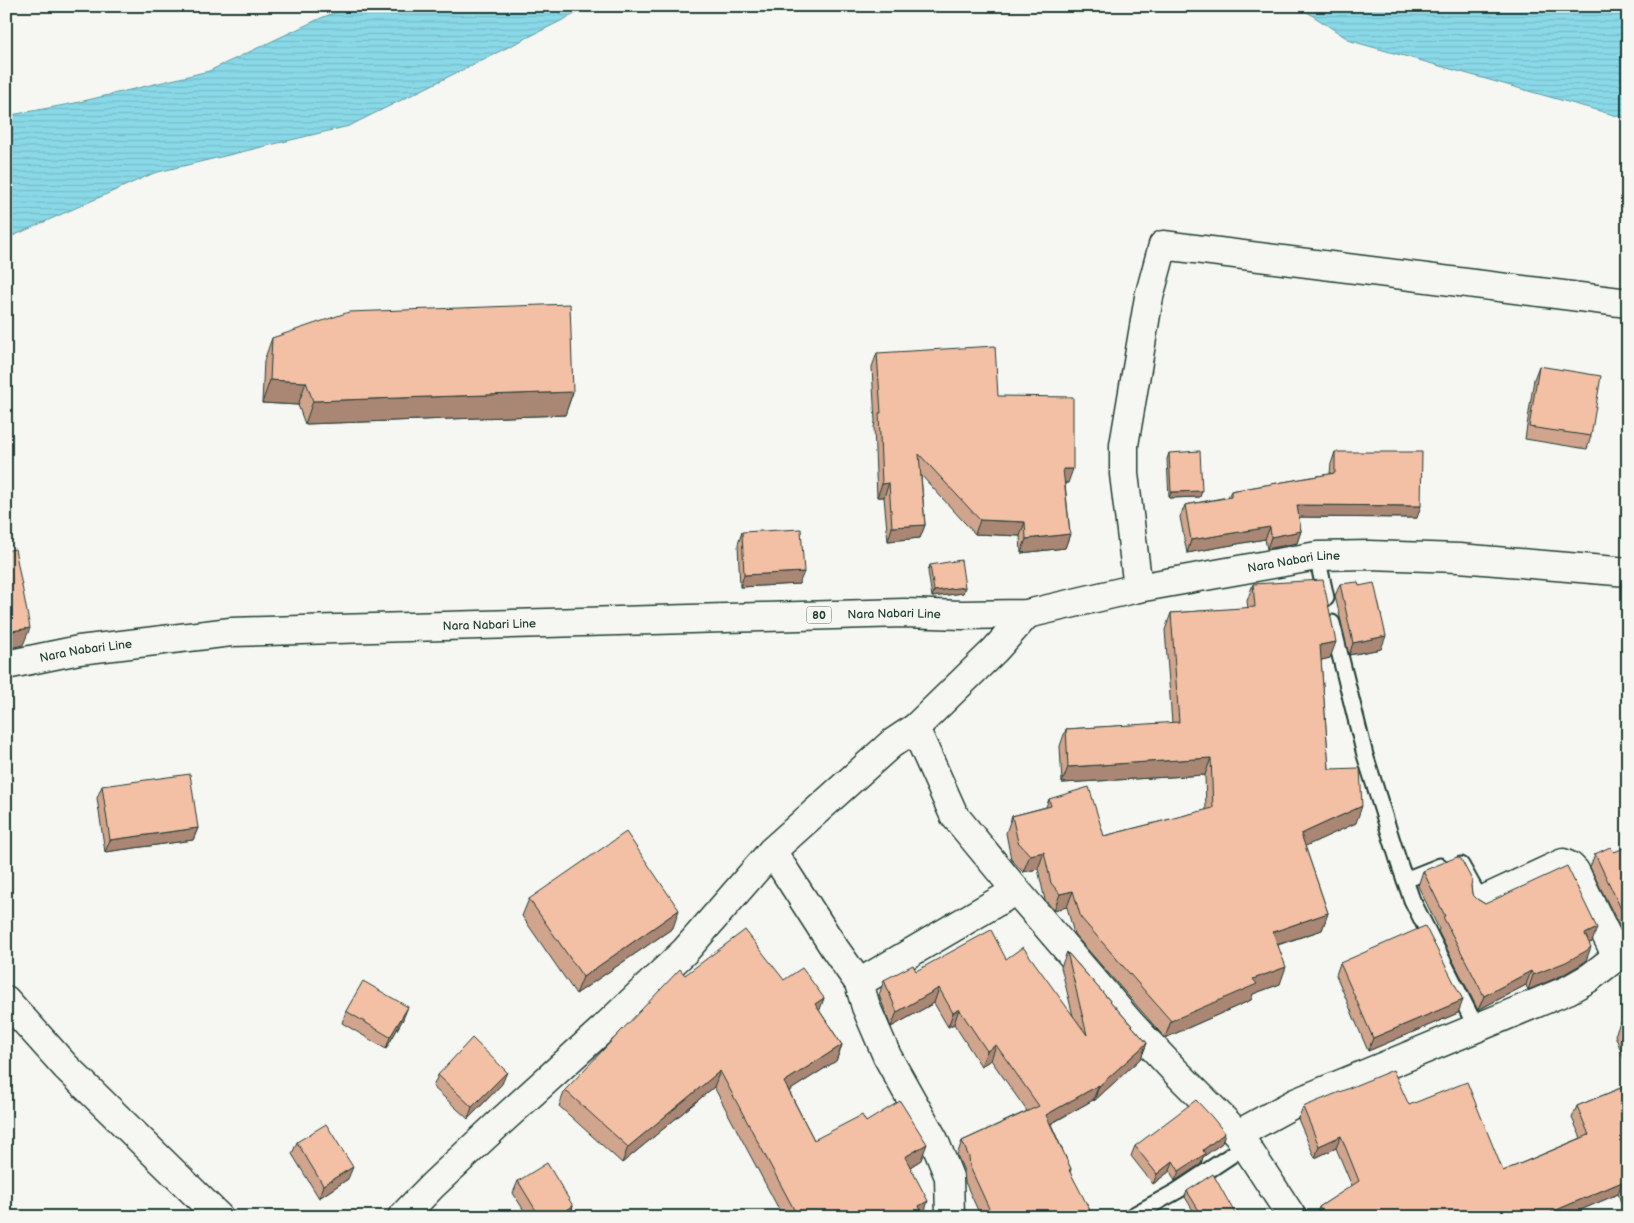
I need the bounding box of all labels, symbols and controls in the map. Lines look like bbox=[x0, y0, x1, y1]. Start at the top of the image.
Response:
street label: Nara Nabari Line bbox=[1246, 548, 1340, 576]
street label: Nara Nabari Line bbox=[847, 605, 941, 622]
road number: 80 bbox=[806, 606, 832, 624]
street label: Nara Nabari Line bbox=[442, 616, 536, 634]
street label: Nara Nabari Line bbox=[38, 636, 133, 665]

